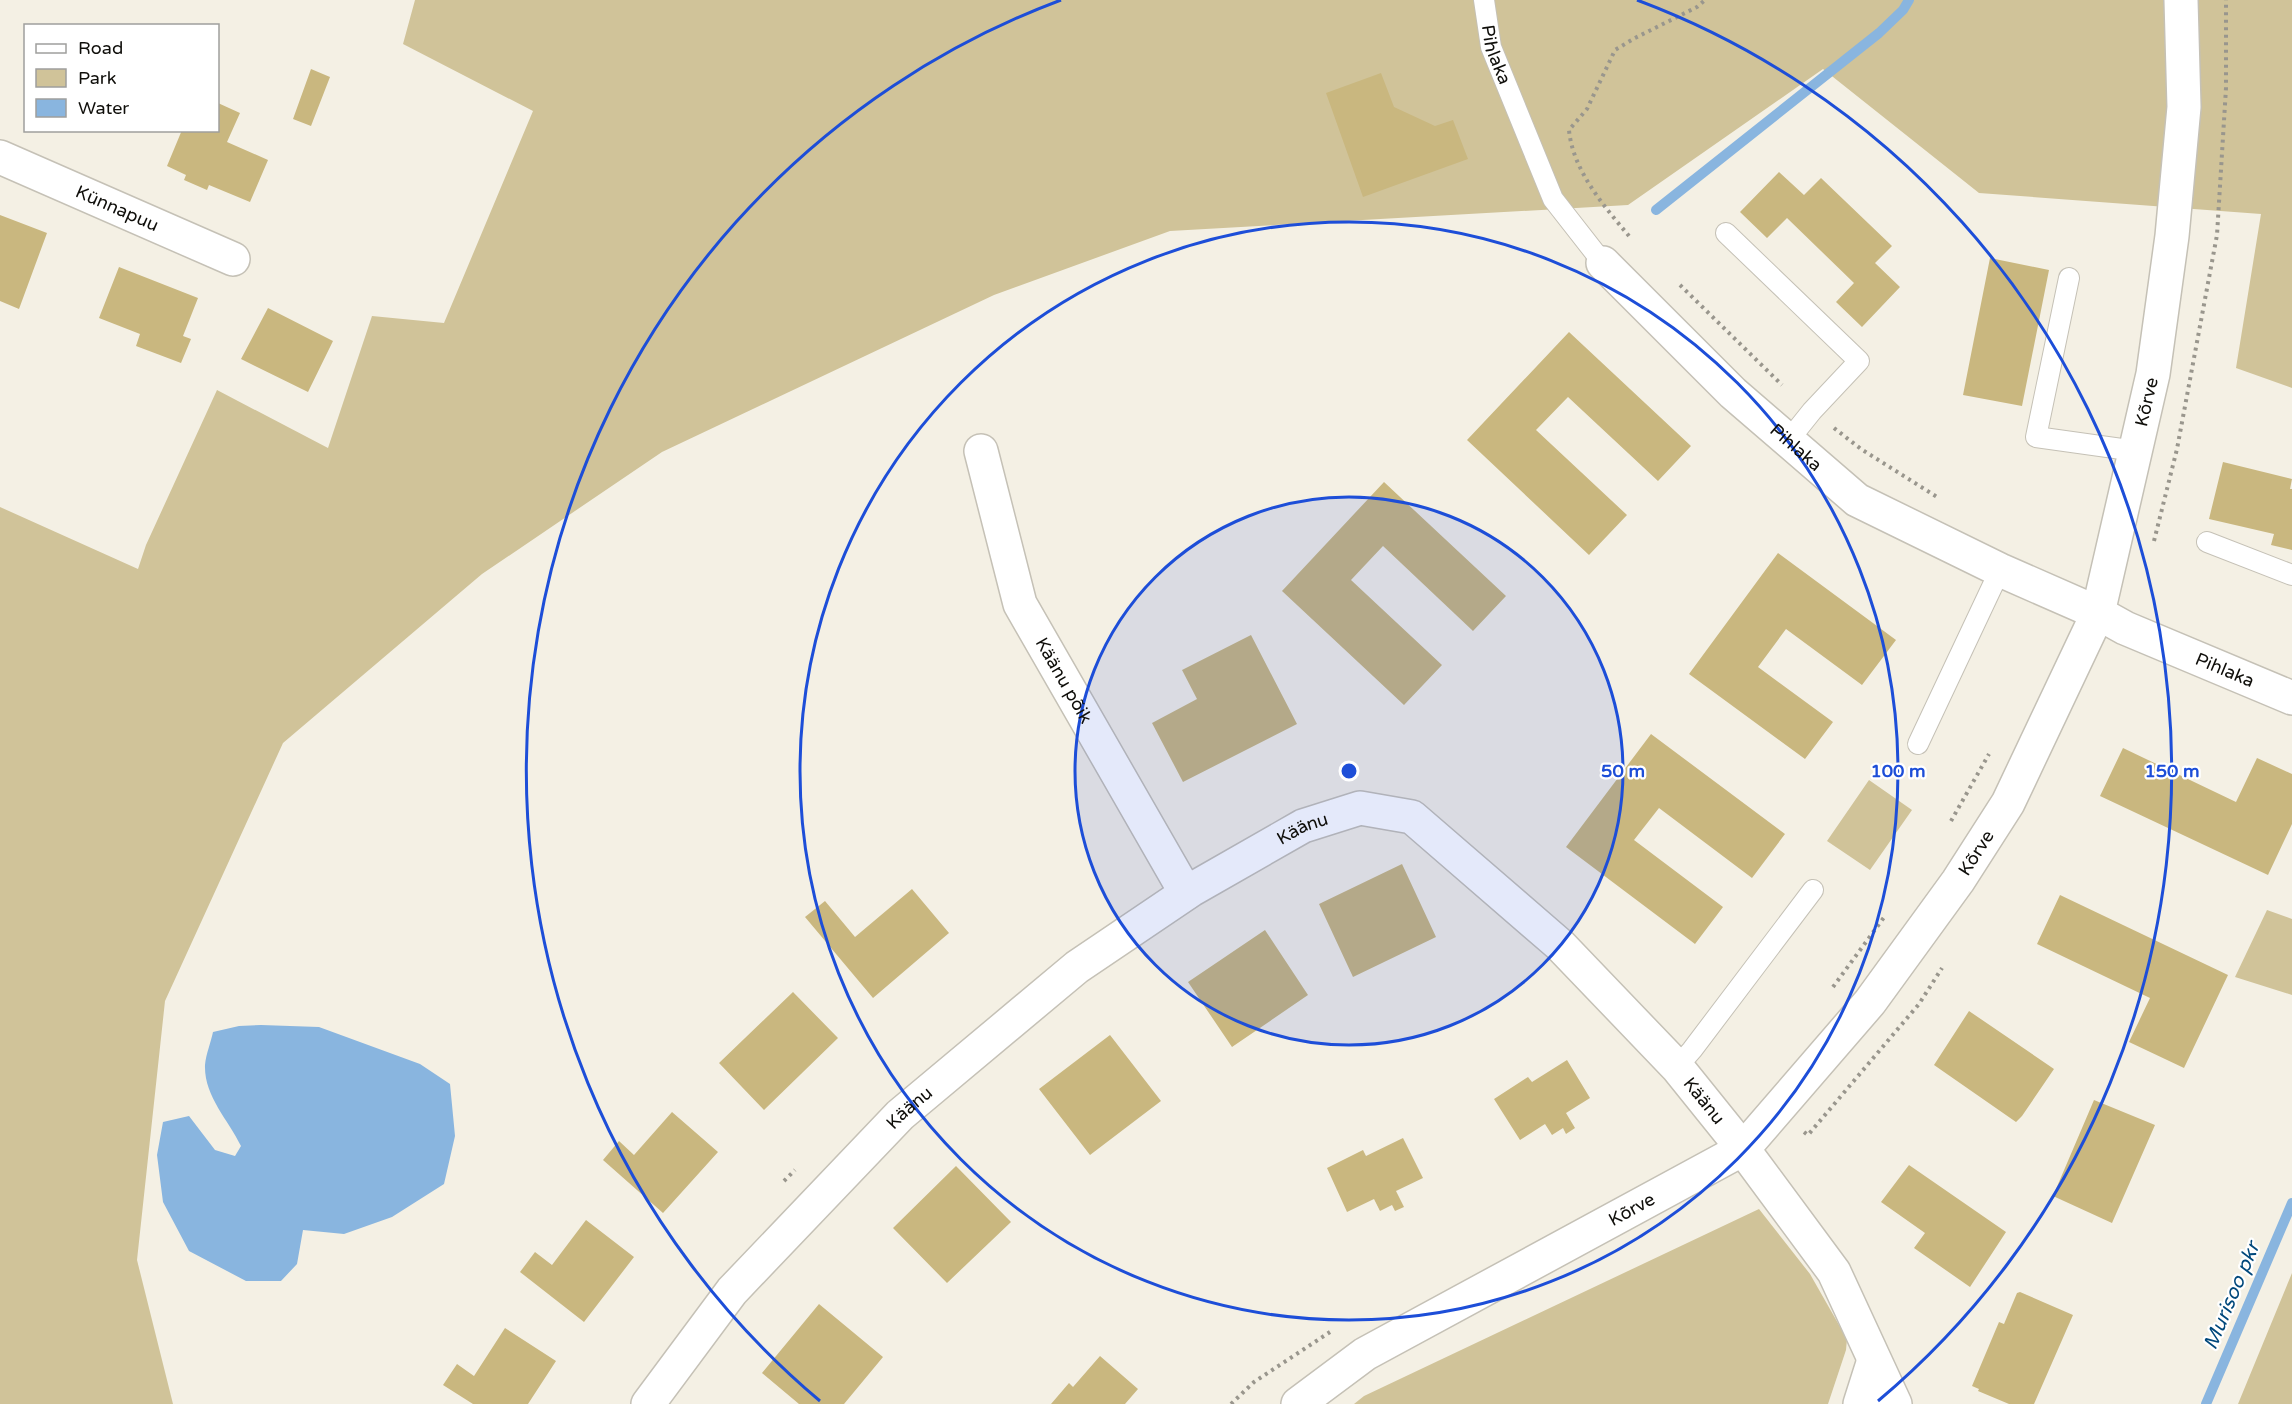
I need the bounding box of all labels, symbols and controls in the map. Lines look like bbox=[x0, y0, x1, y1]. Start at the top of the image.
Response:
street label: Pihlaka bbox=[1477, 23, 1516, 88]
legend bbox=[24, 24, 219, 132]
text: Road bbox=[78, 37, 123, 59]
text: Park bbox=[78, 67, 117, 89]
text: Water bbox=[78, 97, 129, 119]
street label: Künnapuu bbox=[72, 181, 162, 236]
street label: Kõrve bbox=[2130, 375, 2163, 429]
street label: Pihlaka bbox=[1765, 419, 1827, 476]
street label: Käänu põik bbox=[1031, 634, 1097, 727]
street label: Pihlaka bbox=[2192, 648, 2258, 692]
text: 50 m bbox=[1601, 760, 1645, 782]
text: 100 m bbox=[1870, 760, 1926, 782]
text: 150 m bbox=[2144, 760, 2200, 782]
centre of rings bbox=[1339, 761, 1359, 781]
street label: Käänu bbox=[1273, 808, 1331, 850]
street label: Kõrve bbox=[1953, 826, 1999, 880]
street label: Käänu bbox=[1679, 1073, 1730, 1129]
street label: Käänu bbox=[882, 1082, 937, 1134]
street label: Kõrve bbox=[1605, 1188, 1659, 1231]
water label: Murisoo pkr bbox=[2199, 1237, 2266, 1353]

